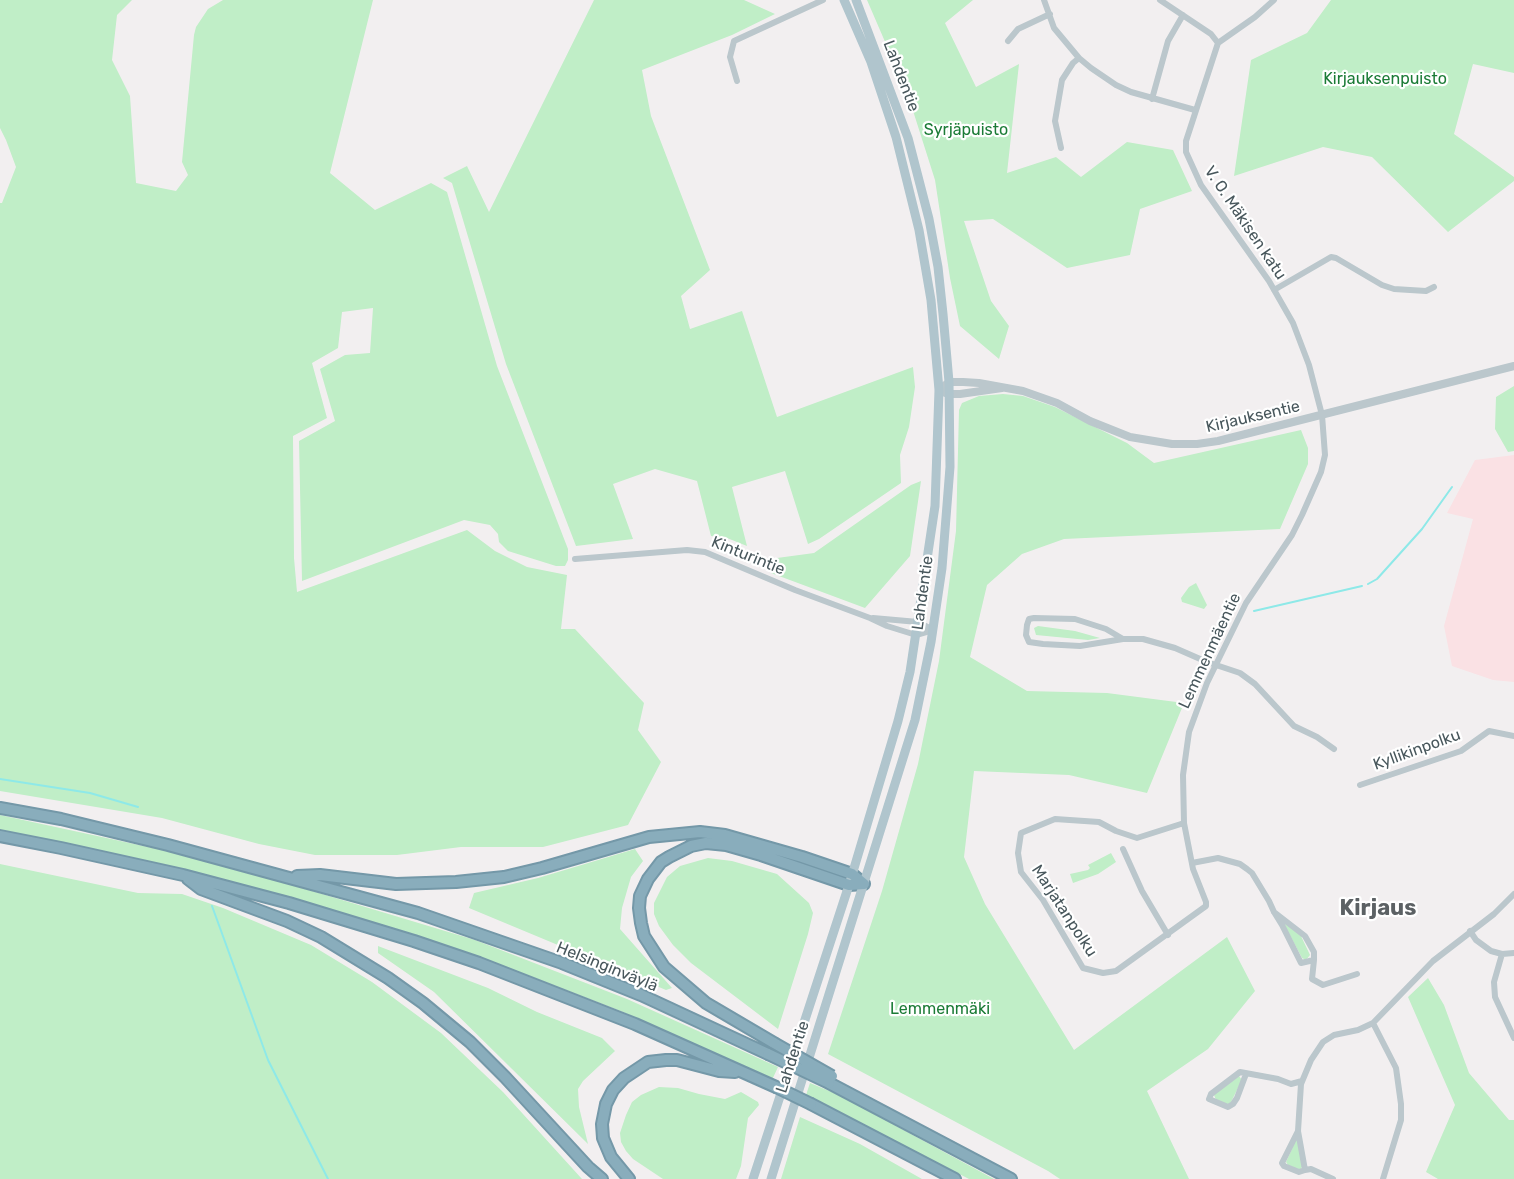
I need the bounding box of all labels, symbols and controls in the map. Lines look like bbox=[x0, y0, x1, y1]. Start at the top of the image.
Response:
street label: Lahdentie bbox=[879, 38, 923, 114]
park label: Kirjauksenpuisto bbox=[1323, 69, 1447, 89]
park label: Syrjäpuisto bbox=[924, 120, 1008, 140]
street label: V. O. Mäkisen katu bbox=[1200, 163, 1290, 283]
street label: Kirjauksentie bbox=[1204, 397, 1302, 437]
street label: Kinturintie bbox=[708, 533, 788, 579]
street label: Lahdentie bbox=[908, 555, 938, 631]
street label: Lemmenmäentie bbox=[1175, 590, 1245, 712]
street label: Kyllikinpolku bbox=[1371, 725, 1463, 775]
street label: Marjatanpolku bbox=[1027, 861, 1101, 961]
district label: Kirjaus bbox=[1340, 896, 1416, 922]
street label: Helsinginväylä bbox=[554, 938, 660, 996]
park label: Lemmenmäki bbox=[890, 999, 990, 1019]
street label: Lahdentie bbox=[772, 1018, 814, 1096]

